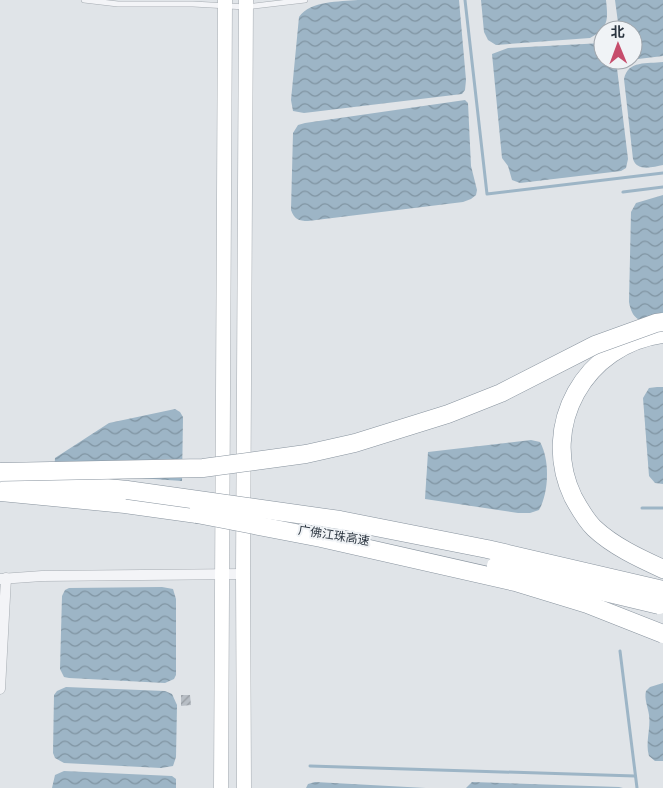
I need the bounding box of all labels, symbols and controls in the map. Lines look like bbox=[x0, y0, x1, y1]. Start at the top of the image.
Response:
north arrow bbox=[593, 20, 643, 70]
text: 北 bbox=[611, 22, 625, 41]
street label: 广佛江珠高速 bbox=[297, 521, 371, 549]

